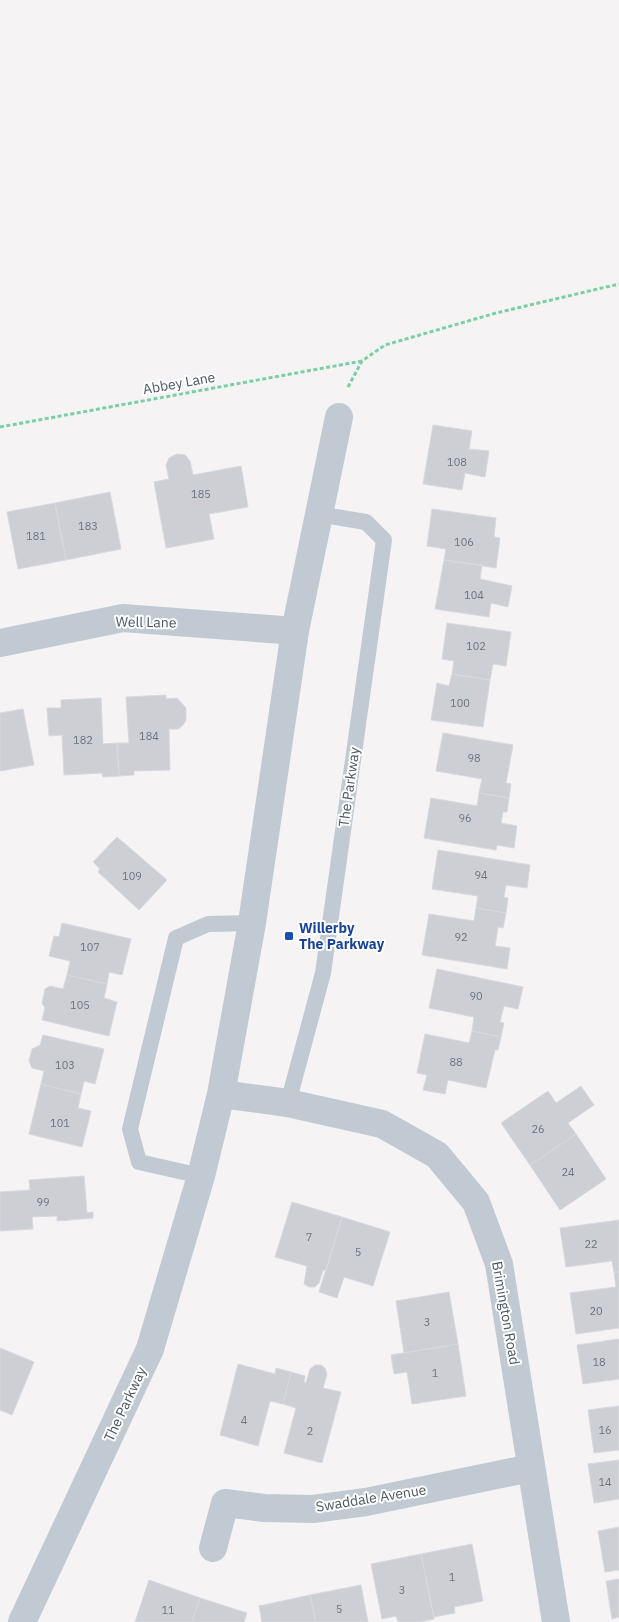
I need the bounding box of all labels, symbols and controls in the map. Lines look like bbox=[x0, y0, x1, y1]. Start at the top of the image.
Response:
street label: Abbey Lane bbox=[141, 368, 217, 398]
house number: 108 bbox=[447, 455, 467, 469]
house number: 185 bbox=[191, 487, 211, 501]
house number: 183 bbox=[78, 519, 98, 533]
house number: 181 bbox=[26, 529, 46, 543]
house number: 106 bbox=[454, 535, 474, 549]
house number: 104 bbox=[464, 588, 484, 602]
street label: Well Lane bbox=[115, 612, 177, 632]
house number: 102 bbox=[466, 639, 486, 653]
house number: 100 bbox=[450, 696, 470, 710]
house number: 184 bbox=[139, 729, 159, 743]
house number: 182 bbox=[73, 733, 93, 747]
street label: The Parkway bbox=[334, 746, 364, 828]
house number: 98 bbox=[467, 751, 481, 765]
house number: 96 bbox=[458, 811, 472, 825]
house number: 94 bbox=[474, 868, 488, 882]
house number: 109 bbox=[122, 869, 142, 883]
place label: Willerby The Parkway bbox=[299, 919, 385, 953]
marker: Willerby The Parkway bbox=[283, 930, 295, 942]
house number: 92 bbox=[454, 930, 468, 944]
house number: 107 bbox=[80, 940, 100, 954]
house number: 90 bbox=[469, 989, 483, 1003]
house number: 105 bbox=[70, 998, 90, 1012]
house number: 88 bbox=[449, 1055, 463, 1069]
house number: 103 bbox=[55, 1058, 75, 1072]
house number: 101 bbox=[50, 1116, 70, 1130]
house number: 26 bbox=[531, 1122, 545, 1136]
house number: 24 bbox=[561, 1165, 575, 1179]
house number: 99 bbox=[36, 1195, 50, 1209]
house number: 7 bbox=[306, 1230, 312, 1244]
house number: 22 bbox=[584, 1237, 598, 1251]
house number: 5 bbox=[355, 1245, 361, 1259]
street label: Brimington Road bbox=[488, 1260, 524, 1366]
house number: 20 bbox=[589, 1304, 603, 1318]
house number: 3 bbox=[424, 1315, 430, 1329]
house number: 18 bbox=[592, 1355, 606, 1369]
street label: The Parkway bbox=[100, 1364, 150, 1444]
house number: 1 bbox=[432, 1366, 439, 1380]
house number: 4 bbox=[241, 1413, 248, 1427]
house number: 16 bbox=[598, 1423, 612, 1437]
house number: 2 bbox=[307, 1424, 313, 1438]
house number: 14 bbox=[598, 1475, 612, 1489]
street label: Swaddale Avenue bbox=[315, 1480, 428, 1516]
house number: 1 bbox=[449, 1570, 456, 1584]
house number: 3 bbox=[399, 1583, 405, 1597]
house number: 5 bbox=[336, 1602, 342, 1616]
house number: 11 bbox=[161, 1603, 175, 1617]

